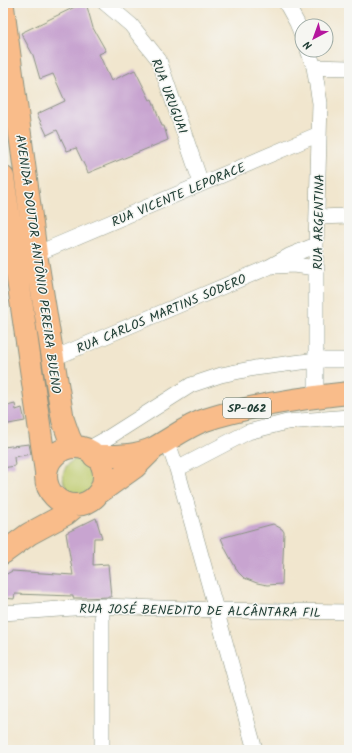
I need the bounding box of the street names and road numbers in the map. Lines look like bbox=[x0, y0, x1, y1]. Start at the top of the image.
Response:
street label: RUA URUGUAI bbox=[145, 56, 193, 137]
street label: AVENIDA DOUTOR ANTÔNIO PEREIRA BUENO bbox=[9, 133, 66, 395]
street label: RUA VICENTE LEPORACE bbox=[108, 157, 249, 233]
street label: RUA ARGENTINA bbox=[308, 174, 331, 270]
street label: RUA CARLOS MARTINS SODERO bbox=[73, 269, 250, 360]
road number: SP-062 bbox=[223, 398, 271, 418]
street label: RUA JOSÉ BENEDITO DE ALCÂNTARA FIL bbox=[79, 599, 321, 624]

